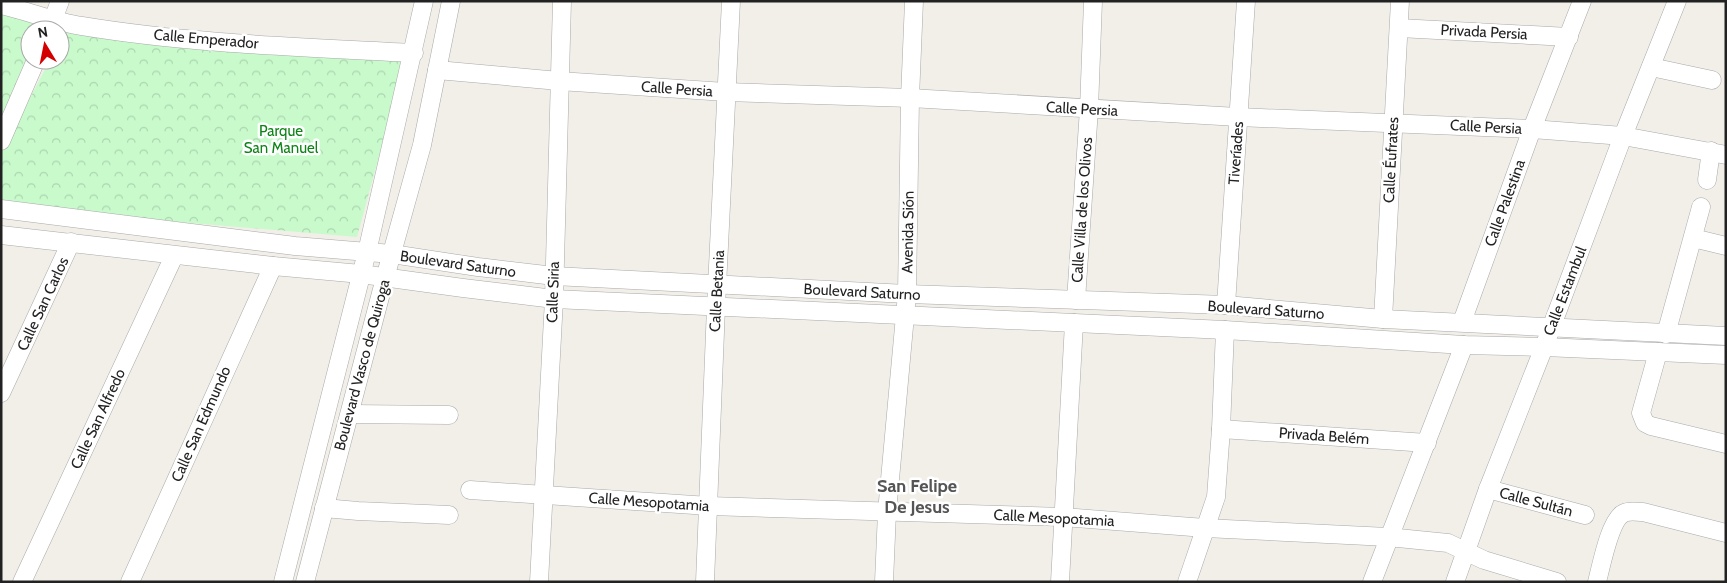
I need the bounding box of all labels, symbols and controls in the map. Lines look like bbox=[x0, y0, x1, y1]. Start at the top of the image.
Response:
north arrow bbox=[20, 20, 70, 70]
street label: Privada Persia bbox=[1440, 21, 1529, 43]
text: N bbox=[36, 22, 49, 42]
street label: Calle Emperador bbox=[153, 25, 259, 53]
street label: Calle Persia bbox=[641, 78, 714, 101]
street label: Calle Persia bbox=[1046, 98, 1119, 120]
street label: Calle Persia bbox=[1450, 116, 1523, 138]
street label: Calle Éufrates bbox=[1379, 117, 1402, 203]
street label: Tiveríades bbox=[1225, 121, 1247, 185]
park label: Parque San Manuel bbox=[244, 122, 319, 157]
street label: Calle Villa de los Olivos bbox=[1068, 137, 1096, 283]
street label: Calle Palestina bbox=[1481, 156, 1529, 249]
street label: Avenida Sión bbox=[898, 191, 918, 273]
street label: Calle Estambul bbox=[1540, 243, 1590, 338]
street label: Boulevard Saturno bbox=[399, 247, 517, 281]
street label: Calle Betania bbox=[706, 249, 728, 332]
street label: Calle San Carlos bbox=[13, 254, 73, 354]
street label: Calle Siria bbox=[543, 260, 563, 323]
street label: Boulevard Vasco de Quiroga bbox=[330, 277, 394, 453]
street label: Boulevard Saturno bbox=[803, 280, 921, 304]
street label: Boulevard Saturno bbox=[1207, 297, 1325, 323]
street label: Calle San Edmundo bbox=[167, 363, 235, 485]
street label: Calle San Alfredo bbox=[67, 366, 129, 472]
street label: Privada Belém bbox=[1278, 424, 1370, 448]
district label: San Felipe De Jesus bbox=[877, 475, 957, 518]
street label: Calle Sultán bbox=[1497, 484, 1575, 520]
street label: Calle Mesopotamia bbox=[588, 489, 711, 515]
street label: Calle Mesopotamia bbox=[993, 506, 1116, 530]

